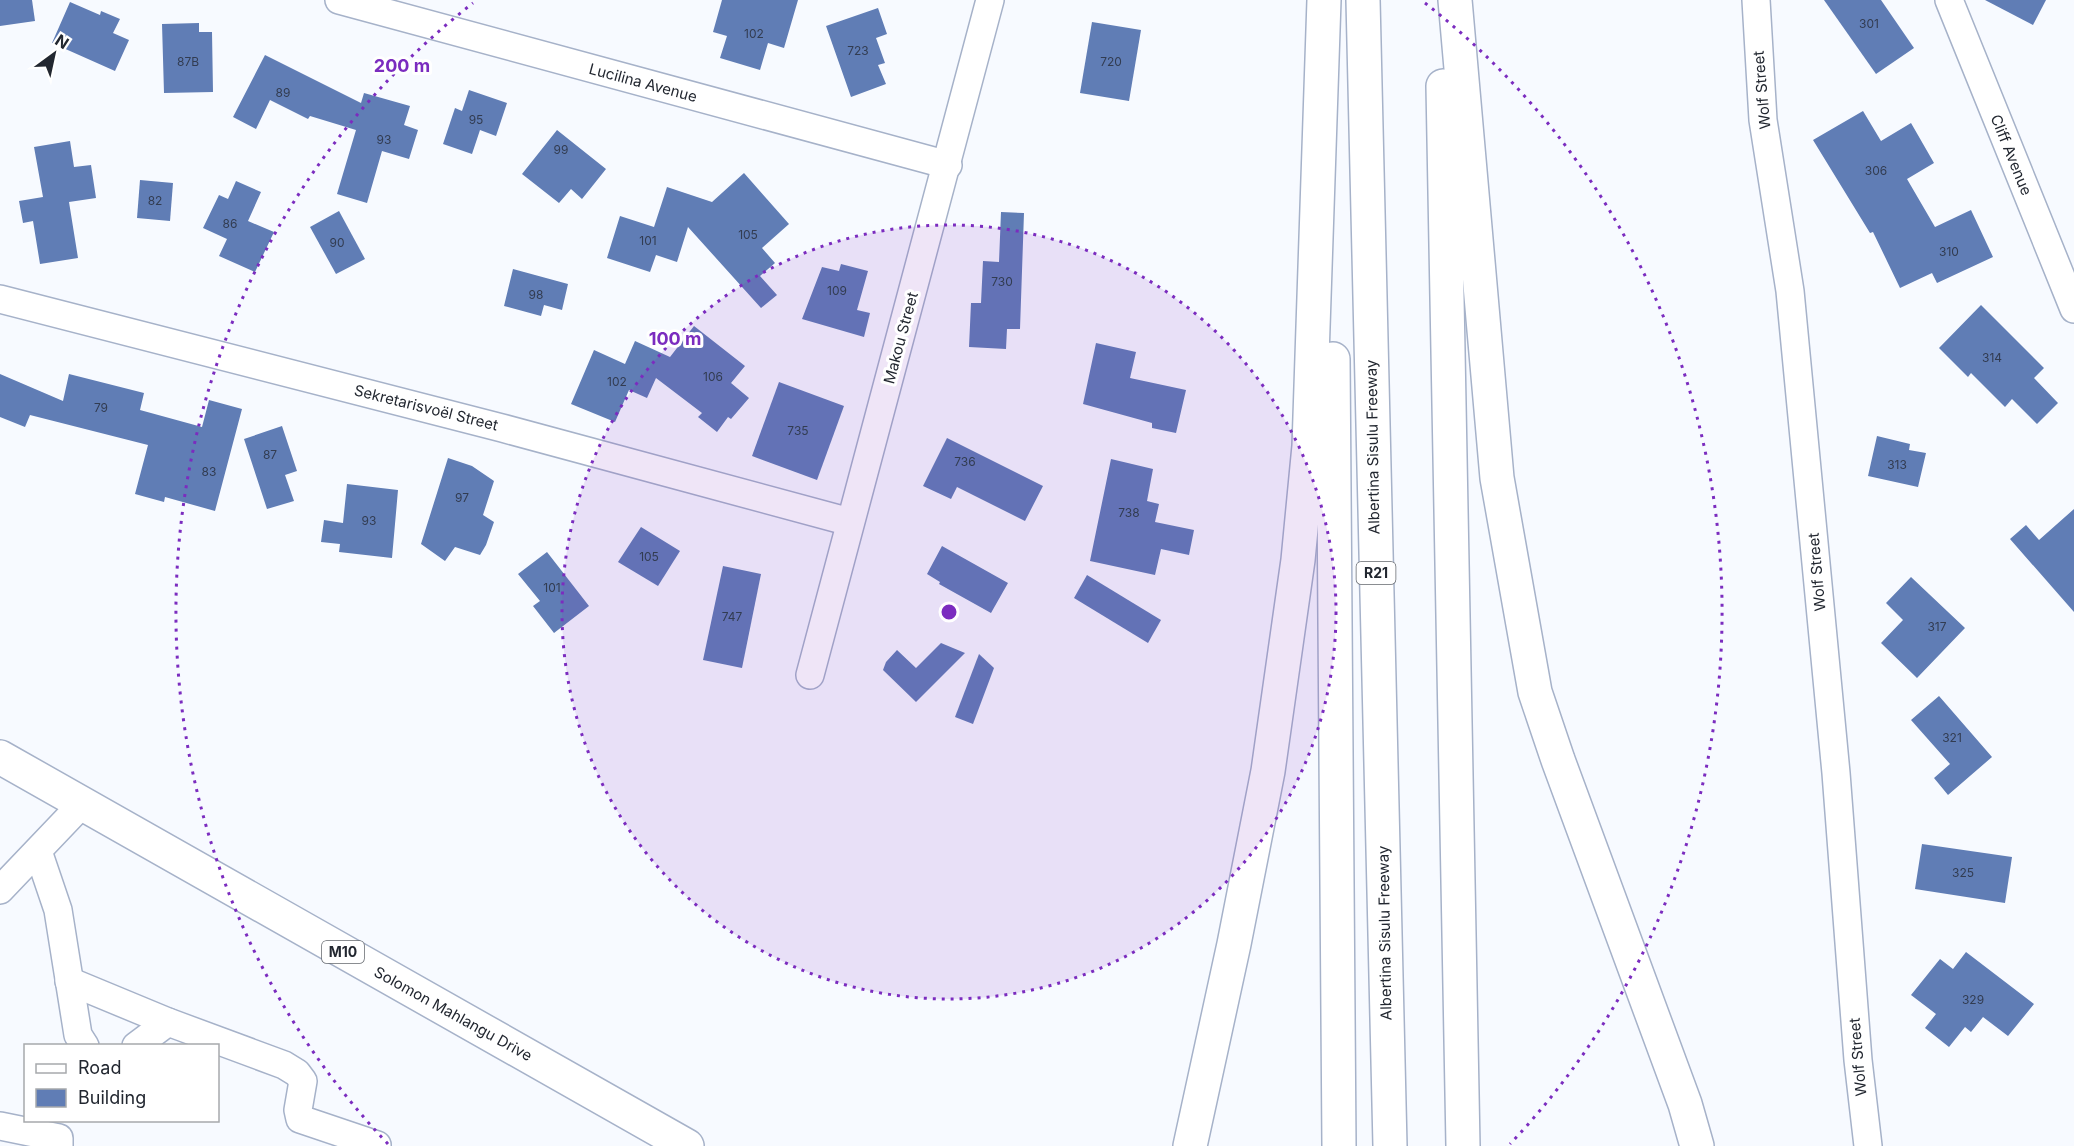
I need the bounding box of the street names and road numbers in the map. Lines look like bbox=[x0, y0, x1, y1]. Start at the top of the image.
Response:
street label: Wolf Street bbox=[1749, 50, 1774, 130]
street label: Lucilina Avenue bbox=[587, 59, 699, 106]
street label: Cliff Avenue bbox=[1987, 112, 2036, 198]
street label: Makou Street bbox=[879, 290, 922, 386]
street label: Albertina Sisulu Freeway bbox=[1361, 359, 1384, 534]
street label: Sekretarisvoël Street bbox=[352, 380, 500, 435]
street label: Wolf Street bbox=[1804, 532, 1829, 612]
road number: R21 bbox=[1356, 562, 1396, 584]
street label: Albertina Sisulu Freeway bbox=[1373, 845, 1396, 1020]
road number: M10 bbox=[322, 941, 364, 963]
street label: Solomon Mahlangu Drive bbox=[371, 962, 536, 1065]
street label: Wolf Street bbox=[1845, 1017, 1870, 1097]

